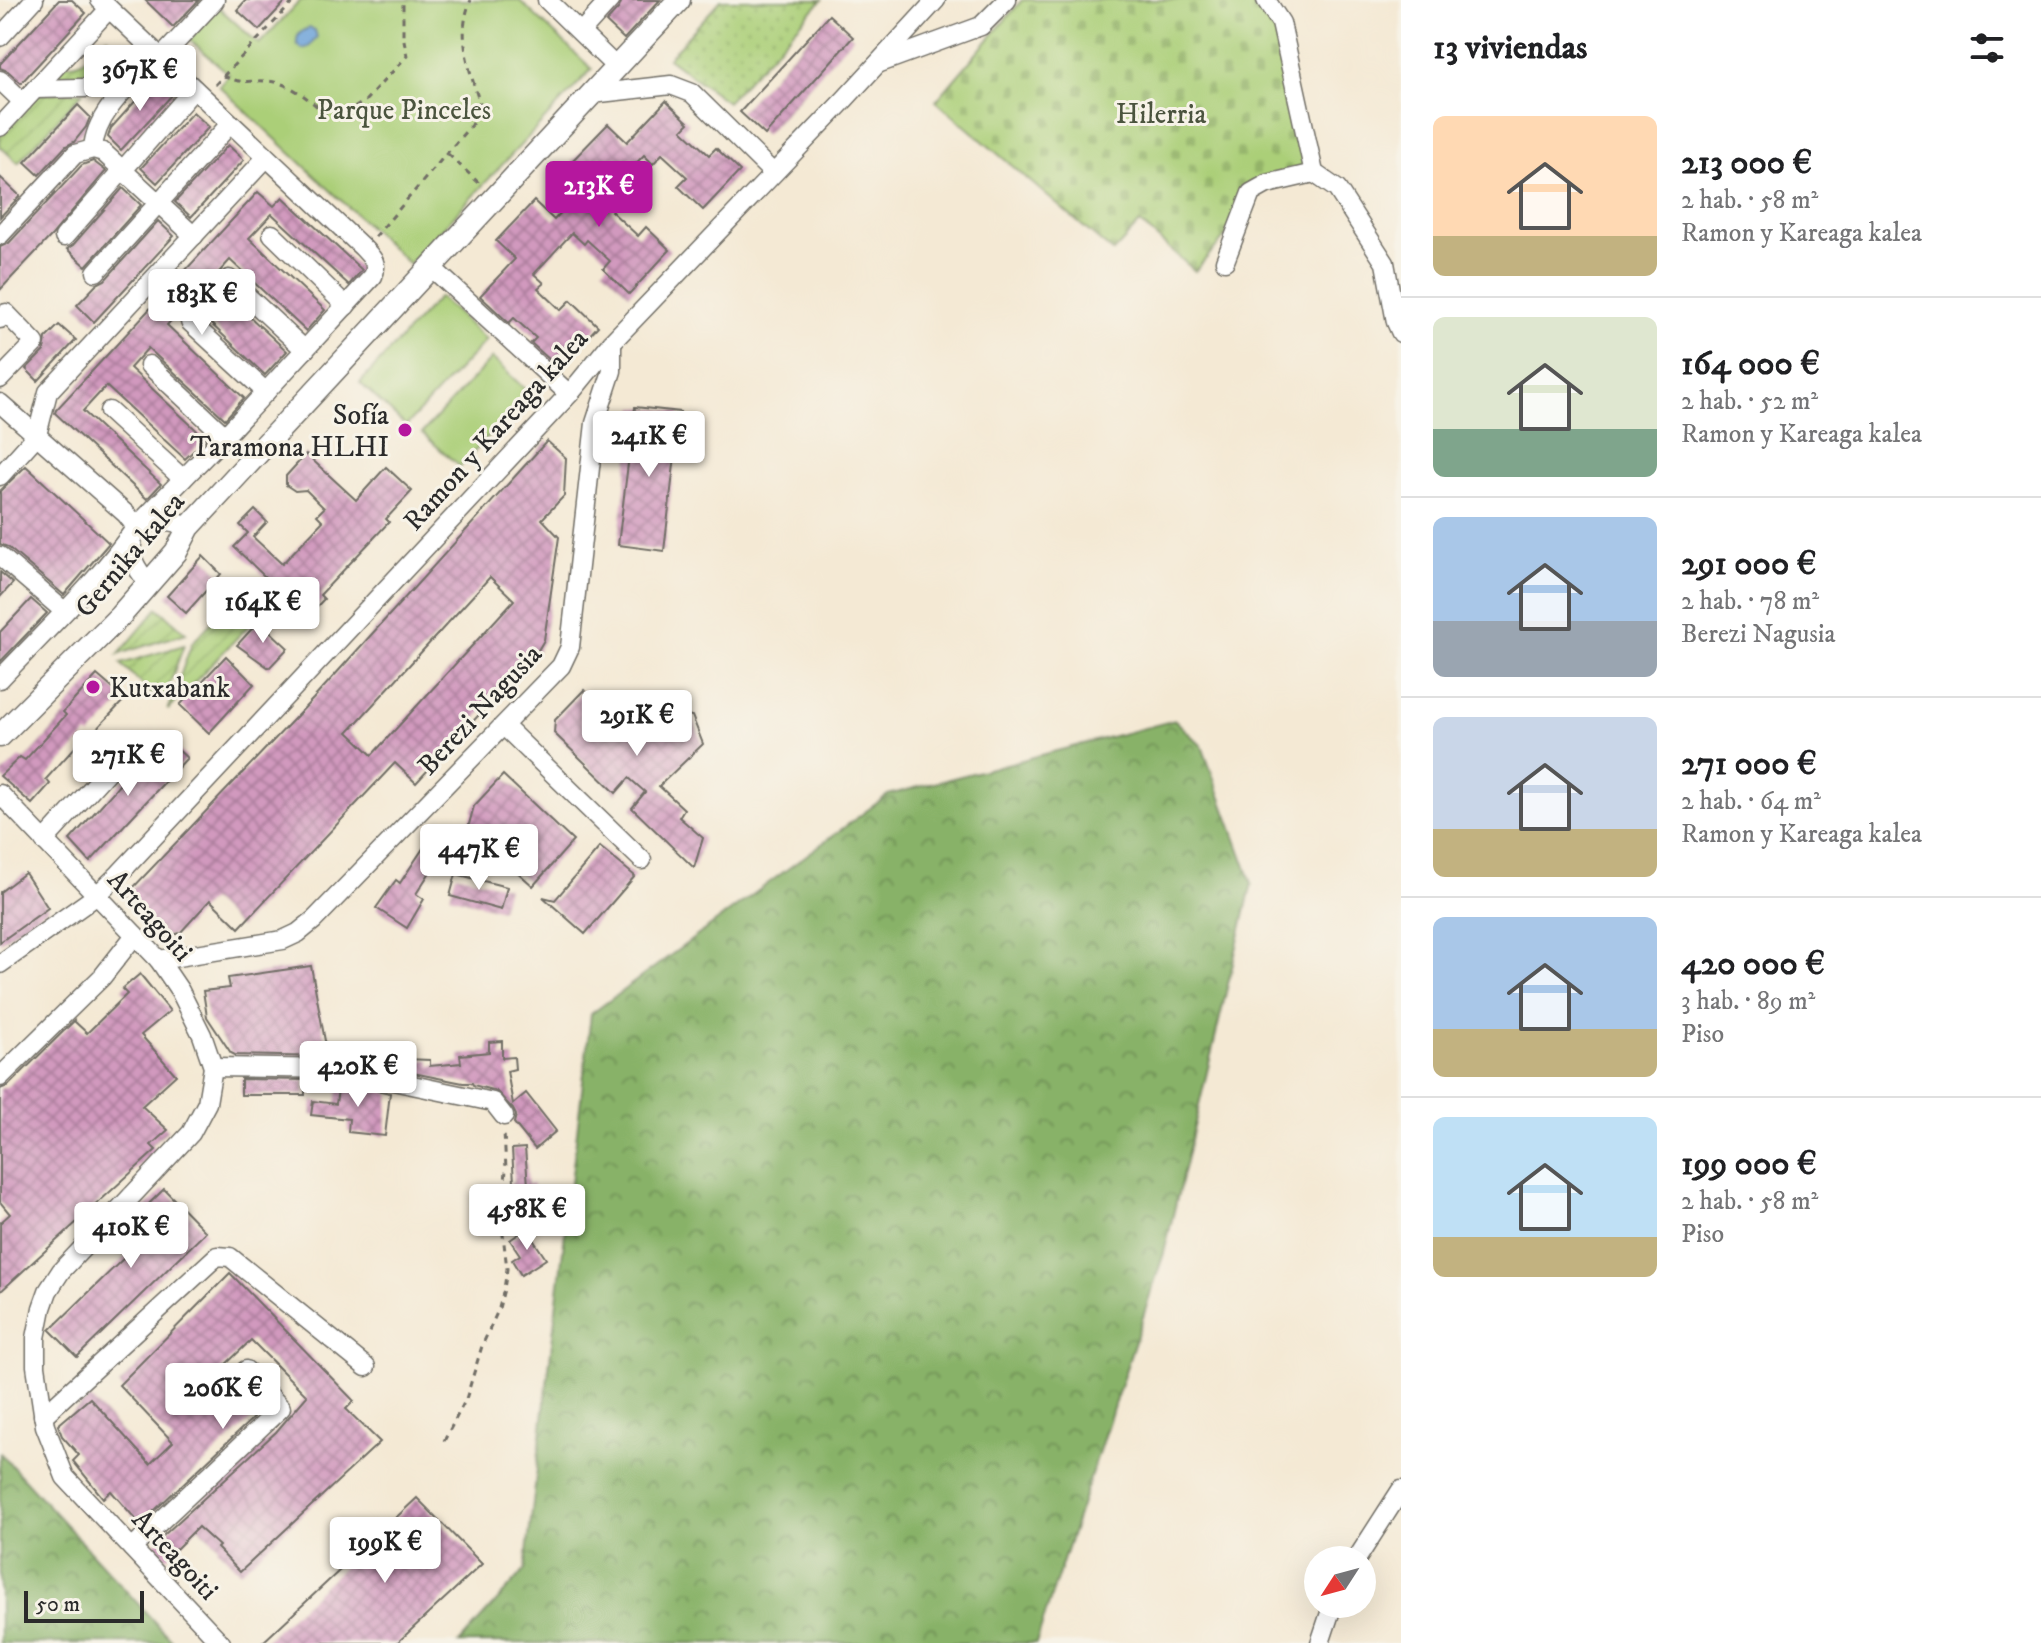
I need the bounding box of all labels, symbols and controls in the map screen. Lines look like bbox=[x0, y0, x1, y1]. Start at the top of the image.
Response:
icon: filters bbox=[1965, 26, 2009, 70]
text: 13 viviendas bbox=[1433, 27, 1587, 69]
pin: 367K € bbox=[75, 45, 205, 113]
text: 367K € bbox=[102, 54, 178, 87]
park label: Parque Pinceles bbox=[317, 93, 491, 128]
park label: Hilerria bbox=[1116, 97, 1206, 132]
text: 213 000 € bbox=[1681, 142, 1812, 184]
icon: home bbox=[1497, 148, 1593, 244]
pin: 213K € bbox=[534, 161, 664, 229]
text: 213K € bbox=[563, 170, 635, 203]
text: 2 hab. · 58 m² bbox=[1681, 184, 1818, 217]
text: Ramon y Kareaga kalea bbox=[1681, 217, 1922, 250]
pin: 183K € bbox=[137, 269, 267, 337]
text: 183K € bbox=[166, 278, 238, 311]
street label: Ramon y Kareaga kalea bbox=[396, 322, 596, 538]
text: 164 000 € bbox=[1681, 343, 1820, 385]
icon: home bbox=[1497, 349, 1593, 445]
text: 2 hab. · 52 m² bbox=[1681, 385, 1818, 418]
place label: Sofía Taramona HLHI bbox=[190, 398, 389, 465]
pin: 241K € bbox=[584, 411, 714, 479]
text: Ramon y Kareaga kalea bbox=[1681, 418, 1922, 451]
text: 241K € bbox=[611, 420, 687, 453]
marker: Sofía Taramona HLHI bbox=[396, 421, 414, 439]
street label: Gernika kalea bbox=[68, 485, 193, 625]
text: 291 000 € bbox=[1681, 543, 1816, 585]
icon: home bbox=[1497, 549, 1593, 645]
pin: 164K € bbox=[198, 577, 328, 645]
text: 2 hab. · 78 m² bbox=[1681, 585, 1819, 618]
text: 164K € bbox=[224, 586, 302, 619]
text: Berezi Nagusia bbox=[1681, 618, 1836, 651]
street label: Berezi Nagusia bbox=[411, 637, 550, 783]
place label: Kutxabank bbox=[109, 671, 230, 706]
marker: Kutxabank bbox=[84, 678, 102, 696]
pin: 291K € bbox=[572, 690, 702, 758]
text: 291K € bbox=[600, 699, 674, 732]
pin: 271K € bbox=[63, 730, 193, 798]
text: 271K € bbox=[91, 739, 165, 772]
text: 271 000 € bbox=[1681, 743, 1817, 785]
icon: home bbox=[1497, 749, 1593, 845]
text: 2 hab. · 64 m² bbox=[1681, 785, 1821, 818]
text: Ramon y Kareaga kalea bbox=[1681, 818, 1922, 851]
pin: 447K € bbox=[414, 824, 544, 892]
text: 447K € bbox=[438, 833, 520, 866]
street label: Arteagoiti bbox=[100, 863, 200, 969]
text: 420 000 € bbox=[1681, 943, 1825, 985]
icon: home bbox=[1497, 949, 1593, 1045]
text: 3 hab. · 89 m² bbox=[1681, 985, 1815, 1018]
text: Piso bbox=[1681, 1018, 1724, 1051]
pin: 420K € bbox=[293, 1041, 423, 1109]
text: 420K € bbox=[318, 1050, 398, 1083]
text: 199 000 € bbox=[1681, 1143, 1817, 1185]
icon: home bbox=[1497, 1149, 1593, 1245]
pin: 458K € bbox=[462, 1184, 592, 1252]
text: 2 hab. · 58 m² bbox=[1681, 1185, 1818, 1218]
text: 458K € bbox=[487, 1193, 567, 1226]
pin: 410K € bbox=[66, 1202, 196, 1270]
text: 410K € bbox=[92, 1211, 170, 1244]
text: Piso bbox=[1681, 1218, 1724, 1251]
pin: 206K € bbox=[158, 1363, 288, 1431]
text: 206K € bbox=[183, 1372, 263, 1405]
street label: Arteagoiti bbox=[124, 1502, 226, 1608]
pin: 199K € bbox=[320, 1517, 450, 1585]
text: 199K € bbox=[348, 1526, 422, 1559]
north arrow bbox=[1304, 1546, 1376, 1618]
map controls bbox=[1304, 1546, 1376, 1618]
scale bar bbox=[24, 1587, 144, 1623]
text: 50 m bbox=[36, 1591, 80, 1618]

